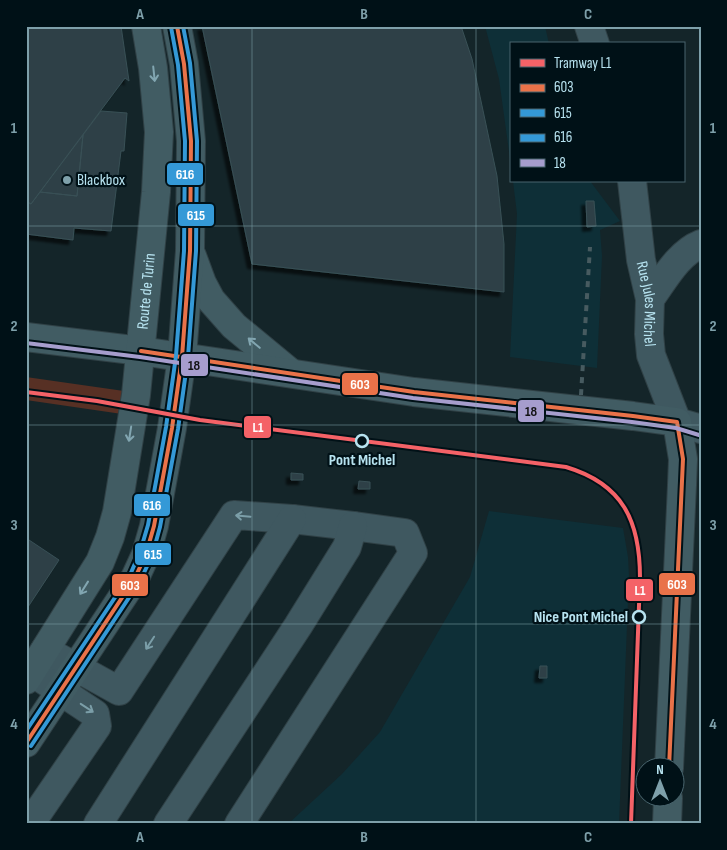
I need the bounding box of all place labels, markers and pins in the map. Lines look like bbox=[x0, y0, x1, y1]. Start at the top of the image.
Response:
place label: Blackbox bbox=[77, 171, 125, 190]
marker: Blackbox bbox=[61, 174, 73, 186]
marker: Pont Michel bbox=[355, 434, 369, 448]
place label: Pont Michel bbox=[329, 451, 395, 470]
place label: Nice Pont Michel bbox=[534, 608, 628, 627]
marker: Nice Pont Michel bbox=[632, 610, 646, 624]

